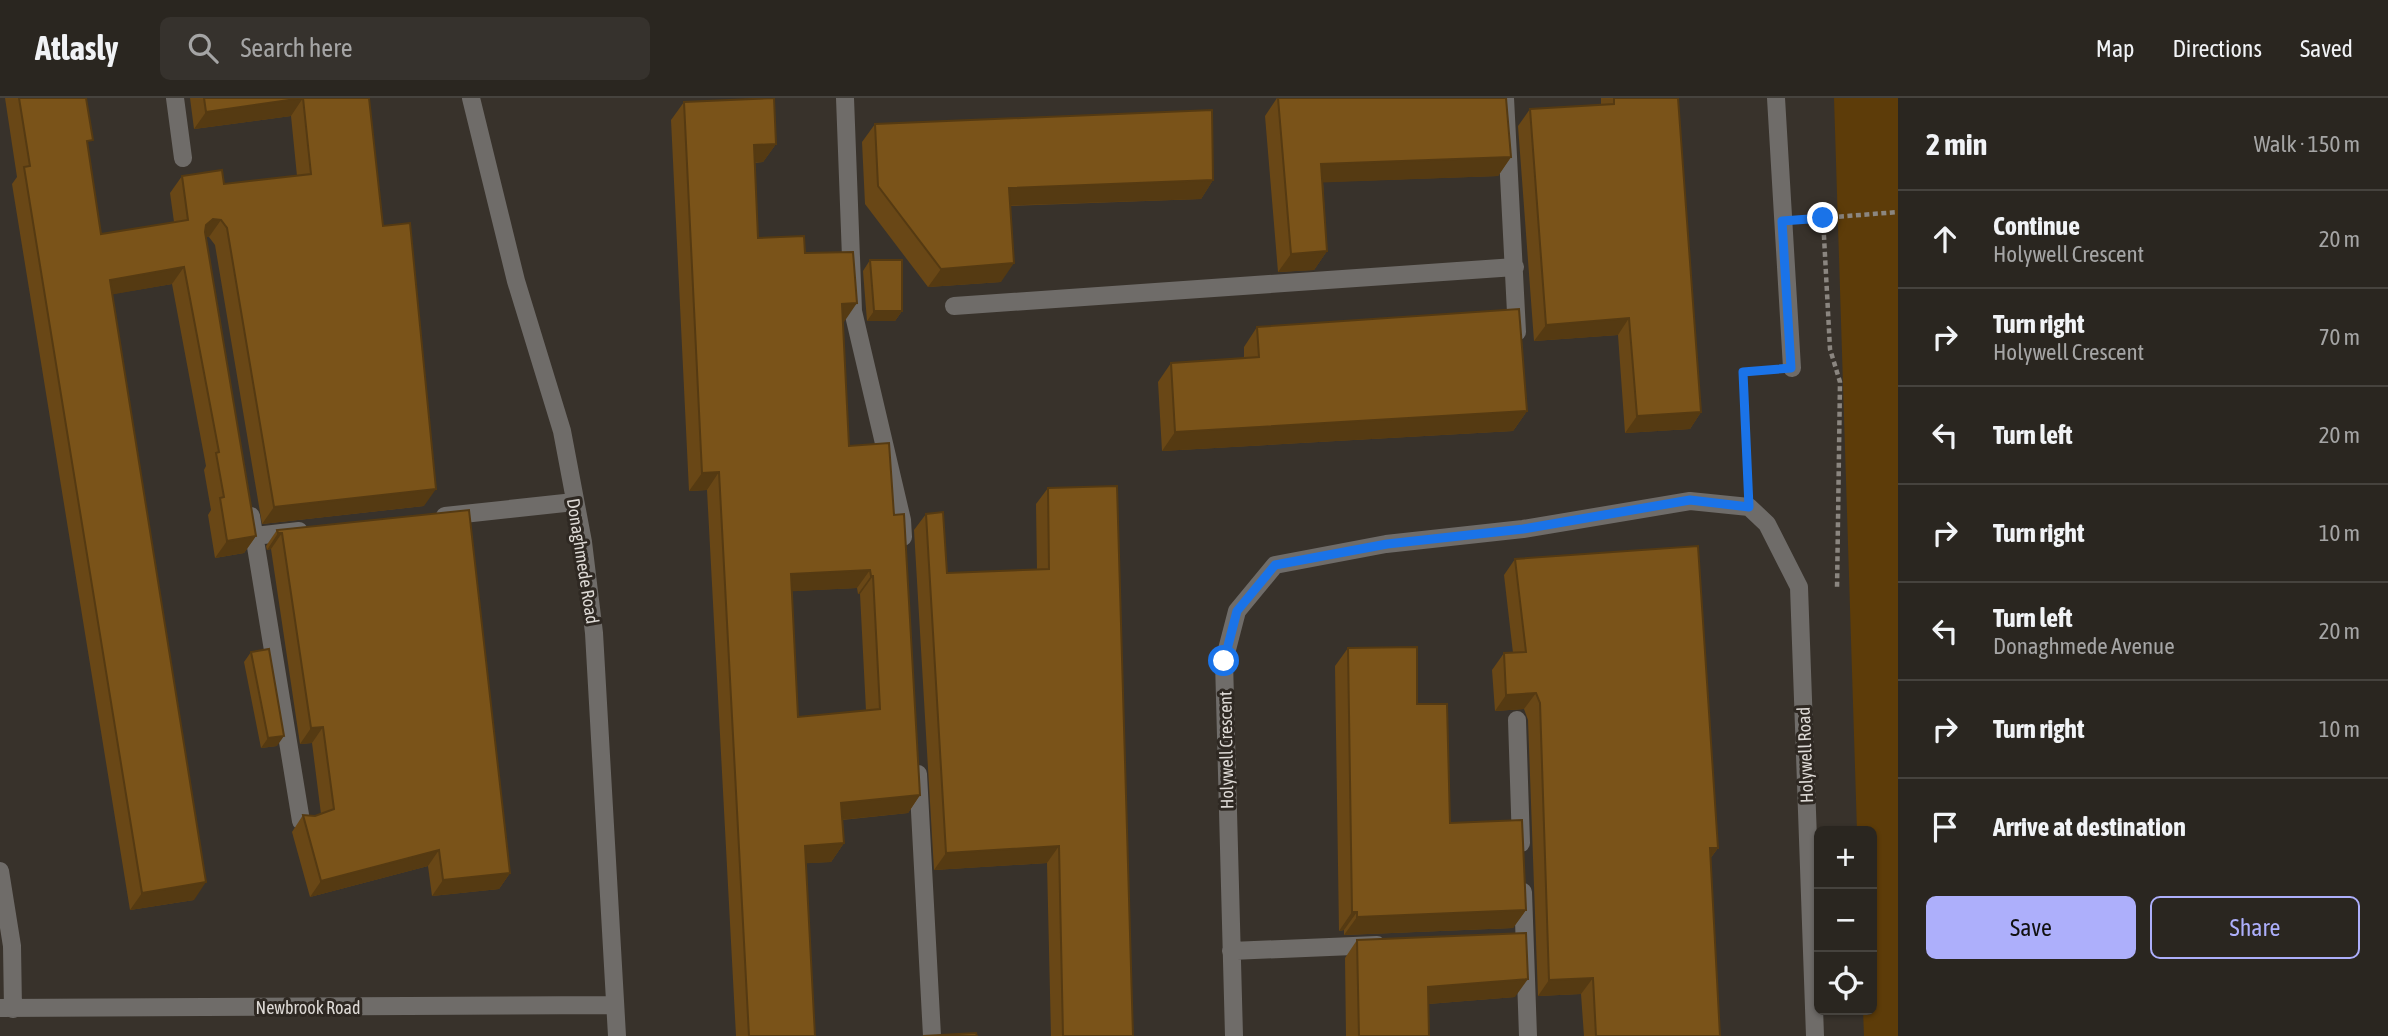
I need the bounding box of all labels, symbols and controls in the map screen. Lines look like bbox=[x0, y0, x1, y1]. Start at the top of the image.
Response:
search box bbox=[160, 17, 650, 80]
text: Atlasly bbox=[35, 29, 118, 67]
icon: search bbox=[184, 29, 222, 67]
text: Search here bbox=[240, 33, 353, 63]
text: Map bbox=[2096, 35, 2134, 62]
text: Directions bbox=[2172, 35, 2262, 62]
text: Saved bbox=[2300, 35, 2353, 62]
text: 2 min bbox=[1926, 127, 1987, 161]
text: Walk · 150 m bbox=[2254, 131, 2360, 157]
route end bbox=[1807, 202, 1838, 233]
text: Continue bbox=[1993, 211, 2080, 241]
icon: ahead bbox=[1926, 220, 1964, 258]
text: 20 m bbox=[2319, 226, 2360, 252]
text: Holywell Crescent bbox=[1993, 241, 2144, 267]
text: Turn right bbox=[1993, 309, 2084, 339]
icon: right bbox=[1926, 318, 1964, 356]
text: 70 m bbox=[2319, 324, 2360, 350]
text: Holywell Crescent bbox=[1993, 339, 2144, 365]
icon: left bbox=[1926, 416, 1964, 454]
text: Turn left bbox=[1993, 420, 2073, 450]
text: 20 m bbox=[2319, 422, 2360, 448]
street label: Donaghmede Road bbox=[563, 497, 603, 625]
icon: right bbox=[1926, 514, 1964, 552]
text: Turn right bbox=[1993, 518, 2084, 548]
text: 10 m bbox=[2319, 520, 2360, 546]
text: Turn left bbox=[1993, 603, 2073, 633]
icon: left bbox=[1926, 612, 1964, 650]
text: 20 m bbox=[2319, 618, 2360, 644]
text: Donaghmede Avenue bbox=[1993, 633, 2175, 659]
route start bbox=[1208, 645, 1239, 676]
street label: Holywell Crescent bbox=[1214, 691, 1238, 809]
street label: Holywell Road bbox=[1793, 707, 1817, 803]
icon: right bbox=[1926, 710, 1964, 748]
text: Turn right bbox=[1993, 714, 2084, 744]
text: 10 m bbox=[2319, 716, 2360, 742]
icon: arrive bbox=[1926, 808, 1964, 846]
text: Arrive at destination bbox=[1993, 812, 2186, 842]
map controls bbox=[1814, 826, 1877, 1015]
button: + bbox=[1814, 826, 1877, 889]
button: − bbox=[1814, 889, 1877, 952]
button: Save bbox=[1926, 896, 2136, 959]
button: Share bbox=[2150, 896, 2360, 959]
button: locate bbox=[1814, 952, 1877, 1015]
street label: Newbrook Road bbox=[256, 997, 360, 1018]

